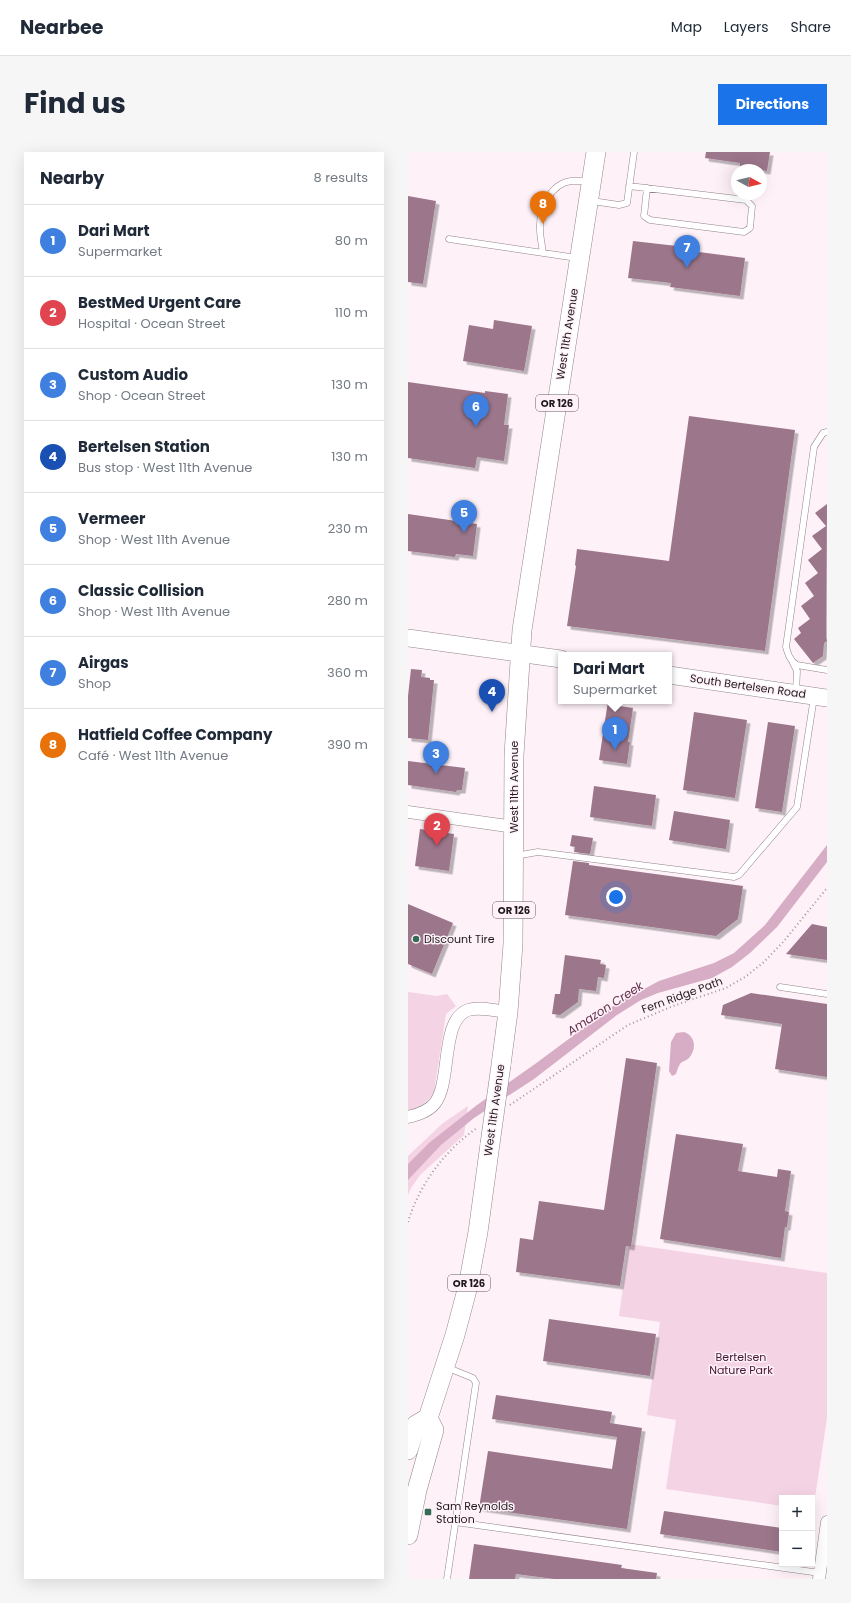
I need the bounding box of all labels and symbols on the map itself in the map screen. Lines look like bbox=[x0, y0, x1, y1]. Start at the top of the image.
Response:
north arrow bbox=[731, 164, 767, 200]
pin: 8 bbox=[530, 191, 556, 224]
pin: 7 bbox=[674, 235, 700, 268]
street label: West 11th Avenue bbox=[552, 287, 582, 381]
pin: 6 bbox=[463, 394, 489, 427]
road number: OR 126 bbox=[536, 395, 578, 411]
pin: 5 bbox=[451, 500, 477, 533]
street label: South Bertelsen Road bbox=[689, 670, 807, 702]
pin: 4 bbox=[479, 679, 505, 712]
pin: 1 bbox=[602, 717, 628, 750]
pin: 3 bbox=[423, 741, 449, 774]
street label: West 11th Avenue bbox=[506, 741, 522, 833]
pin: 2 bbox=[424, 813, 450, 846]
your location bbox=[606, 887, 626, 907]
road number: OR 126 bbox=[493, 902, 535, 918]
place label: Discount Tire bbox=[424, 931, 495, 947]
marker: Discount Tire bbox=[411, 934, 421, 944]
street label: Fern Ridge Path bbox=[639, 973, 725, 1017]
water label: Amazon Creek bbox=[563, 977, 647, 1040]
street label: West 11th Avenue bbox=[480, 1063, 508, 1157]
road number: OR 126 bbox=[448, 1275, 490, 1291]
park label: Bertelsen Nature Park bbox=[709, 1349, 773, 1378]
place label: Sam Reynolds Station bbox=[436, 1498, 514, 1527]
marker: Sam Reynolds Station bbox=[423, 1507, 433, 1517]

